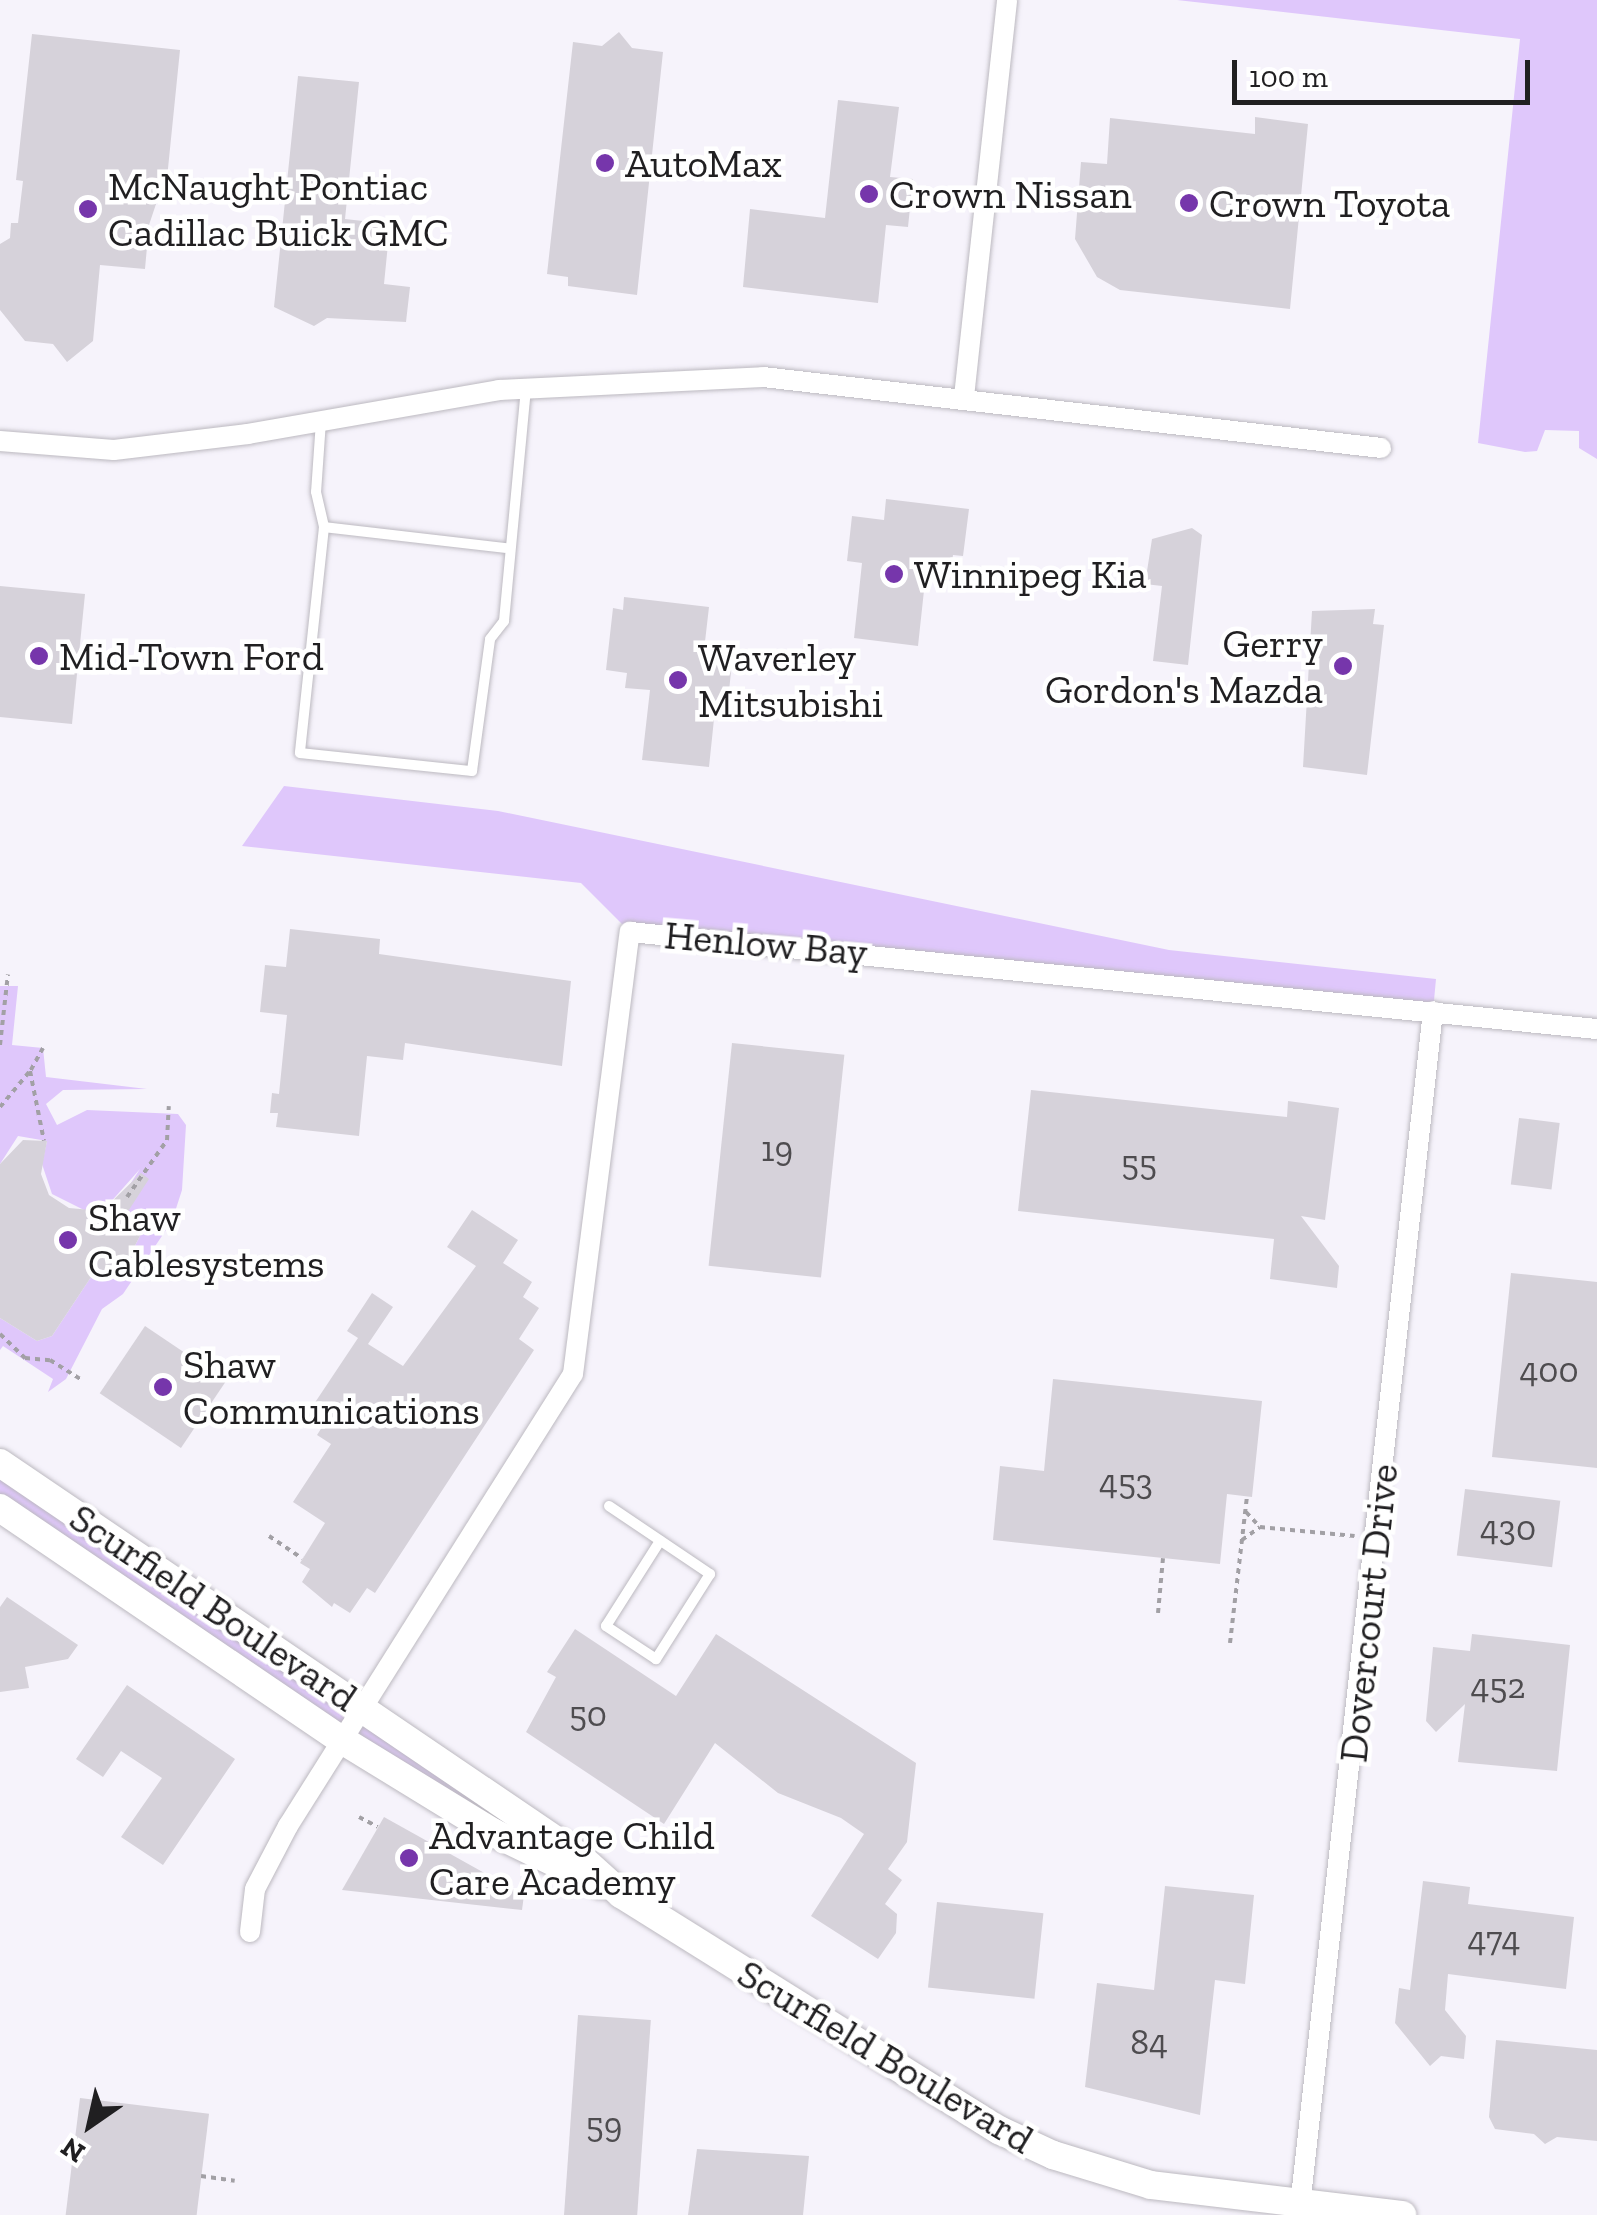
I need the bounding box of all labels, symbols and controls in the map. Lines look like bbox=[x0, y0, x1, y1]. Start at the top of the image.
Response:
scale bar bbox=[1237, 40, 1534, 102]
text: 100 m bbox=[1249, 59, 1328, 95]
place label: AutoMax bbox=[625, 139, 782, 187]
marker: AutoMax bbox=[594, 152, 616, 174]
place label: McNaught Pontiac Cadillac Buick GMC bbox=[108, 162, 449, 256]
place label: Crown Nissan bbox=[889, 170, 1132, 218]
place label: Crown Toyota bbox=[1209, 179, 1451, 227]
marker: Crown Nissan bbox=[858, 183, 880, 205]
marker: Crown Toyota bbox=[1178, 192, 1200, 214]
marker: McNaught Pontiac Cadillac Buick GMC bbox=[77, 198, 99, 220]
place label: Winnipeg Kia bbox=[914, 550, 1147, 598]
marker: Winnipeg Kia bbox=[883, 563, 905, 585]
place label: Gerry Gordon's Mazda bbox=[1045, 619, 1323, 713]
place label: Mid-Town Ford bbox=[59, 632, 324, 680]
place label: Waverley Mitsubishi bbox=[698, 633, 883, 727]
marker: Mid-Town Ford bbox=[28, 645, 50, 667]
marker: Gerry Gordon's Mazda bbox=[1332, 655, 1354, 677]
marker: Waverley Mitsubishi bbox=[667, 669, 689, 691]
street label: Henlow Bay bbox=[662, 910, 870, 976]
house number: 19 bbox=[761, 1128, 793, 1170]
house number: 55 bbox=[1121, 1142, 1157, 1184]
place label: Shaw Cablesystems bbox=[88, 1193, 325, 1287]
marker: Shaw Cablesystems bbox=[57, 1229, 79, 1251]
place label: Shaw Communications bbox=[183, 1340, 480, 1434]
house number: 400 bbox=[1519, 1349, 1579, 1391]
marker: Shaw Communications bbox=[152, 1376, 174, 1398]
house number: 453 bbox=[1099, 1461, 1153, 1503]
street label: Dovercourt Drive bbox=[1328, 1461, 1408, 1765]
street label: Scurfield Boulevard bbox=[61, 1493, 367, 1721]
house number: 430 bbox=[1480, 1507, 1536, 1549]
house number: 452 bbox=[1471, 1665, 1525, 1707]
house number: 50 bbox=[569, 1693, 607, 1735]
place label: Advantage Child Care Academy bbox=[429, 1811, 715, 1905]
marker: Advantage Child Care Academy bbox=[398, 1847, 420, 1869]
house number: 474 bbox=[1468, 1918, 1520, 1960]
street label: Scurfield Boulevard bbox=[729, 1949, 1043, 2163]
house number: 84 bbox=[1130, 2021, 1168, 2063]
north arrow bbox=[40, 2075, 140, 2175]
house number: 59 bbox=[586, 2104, 622, 2146]
text: N bbox=[55, 2131, 91, 2170]

